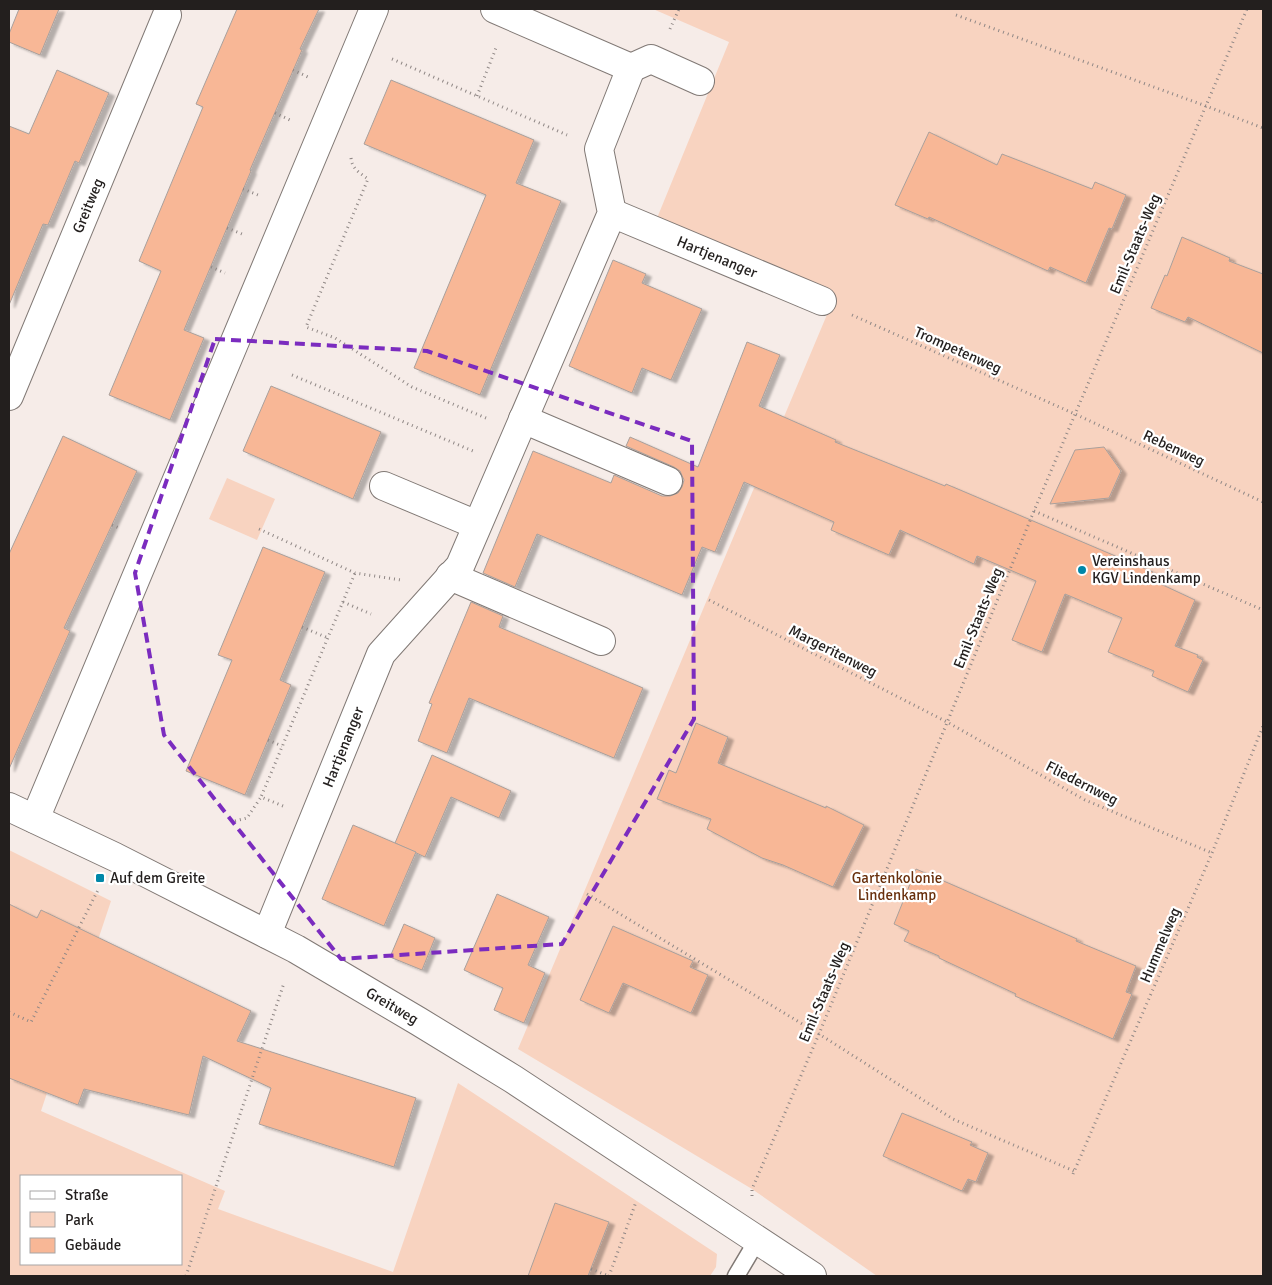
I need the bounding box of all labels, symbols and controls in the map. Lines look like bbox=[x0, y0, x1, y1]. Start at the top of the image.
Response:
street label: Greitweg bbox=[69, 175, 107, 236]
street label: Emil-Staats-Weg bbox=[1106, 191, 1164, 297]
street label: Hartjenanger bbox=[674, 232, 761, 282]
street label: Trompetenweg bbox=[912, 323, 1005, 377]
street label: Rebenweg bbox=[1140, 426, 1208, 470]
place label: Vereinshaus KGV Lindenkamp bbox=[1092, 552, 1201, 587]
marker: Vereinshaus KGV Lindenkamp bbox=[1076, 564, 1088, 576]
street label: Emil-Staats-Weg bbox=[950, 565, 1006, 671]
street label: Margeritenweg bbox=[786, 621, 880, 681]
street label: Hartjenanger bbox=[319, 703, 368, 790]
street label: Fliedernweg bbox=[1043, 757, 1121, 809]
place label: Auf dem Greite bbox=[110, 869, 205, 887]
park label: Gartenkolonie Lindenkamp bbox=[852, 869, 942, 904]
marker: Auf dem Greite bbox=[94, 872, 106, 884]
street label: Hummelweg bbox=[1136, 905, 1184, 985]
street label: Emil-Staats-Weg bbox=[795, 939, 853, 1045]
street label: Greitweg bbox=[363, 983, 422, 1028]
legend bbox=[20, 1175, 182, 1265]
text: Straße bbox=[65, 1186, 109, 1204]
text: Park bbox=[65, 1211, 94, 1229]
text: Gebäude bbox=[65, 1236, 121, 1254]

